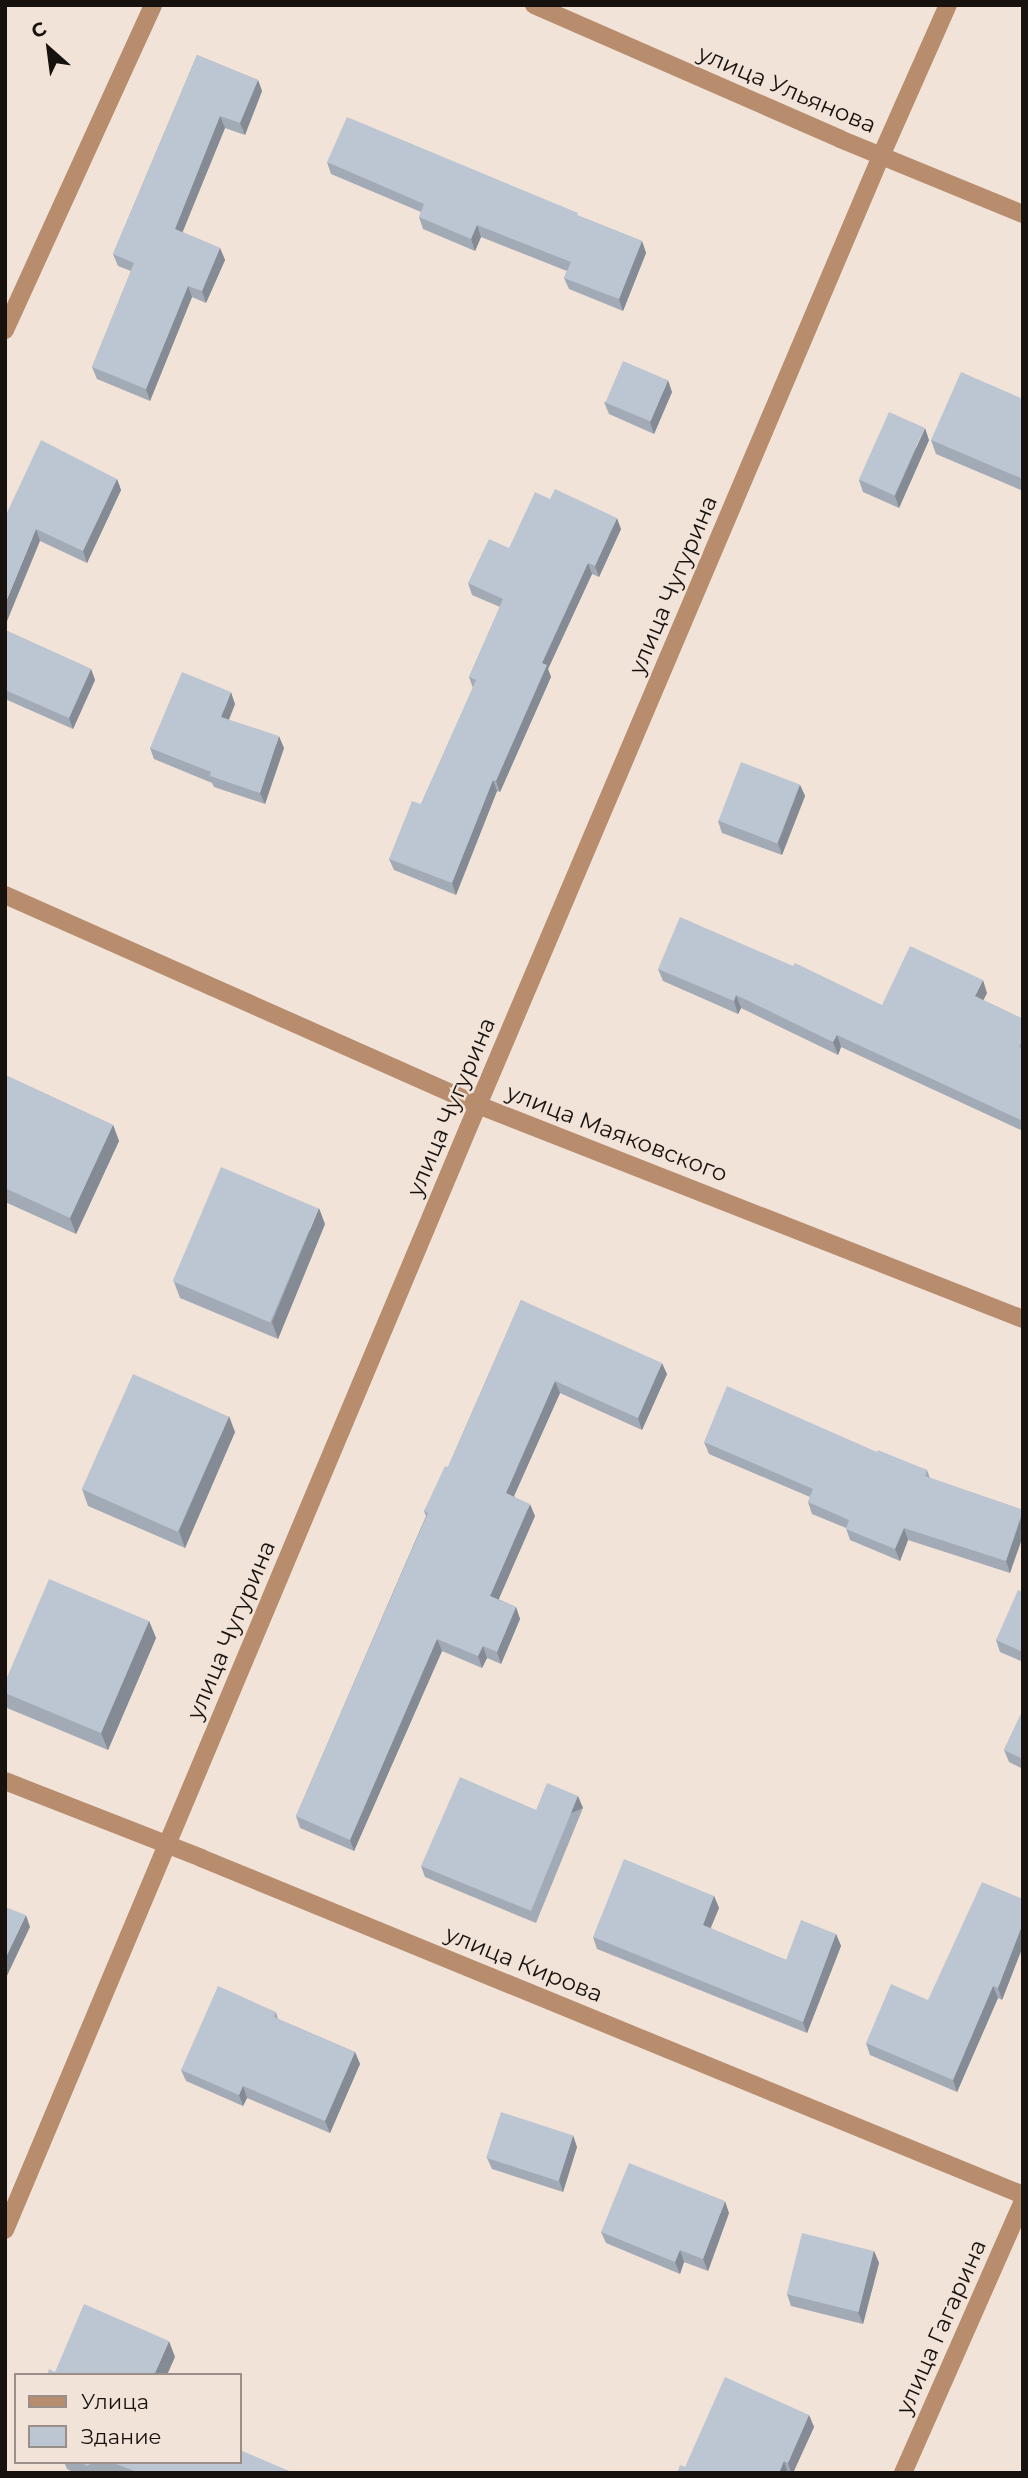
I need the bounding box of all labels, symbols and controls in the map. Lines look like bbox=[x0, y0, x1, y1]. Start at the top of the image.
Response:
north arrow bbox=[14, 14, 84, 84]
text: С bbox=[27, 17, 50, 43]
street label: улица Ульянова bbox=[694, 39, 880, 139]
street label: улица Чугурина bbox=[623, 492, 723, 678]
street label: улица Чугурина bbox=[401, 1014, 501, 1200]
street label: улица Маяковского bbox=[503, 1078, 731, 1188]
street label: улица Чугурина bbox=[181, 1537, 281, 1723]
street label: улица Кирова bbox=[441, 1920, 607, 2008]
street label: улица Гагарина bbox=[890, 2235, 992, 2419]
legend bbox=[14, 2373, 242, 2464]
text: Улица bbox=[81, 2389, 149, 2414]
text: Здание bbox=[81, 2424, 162, 2449]

